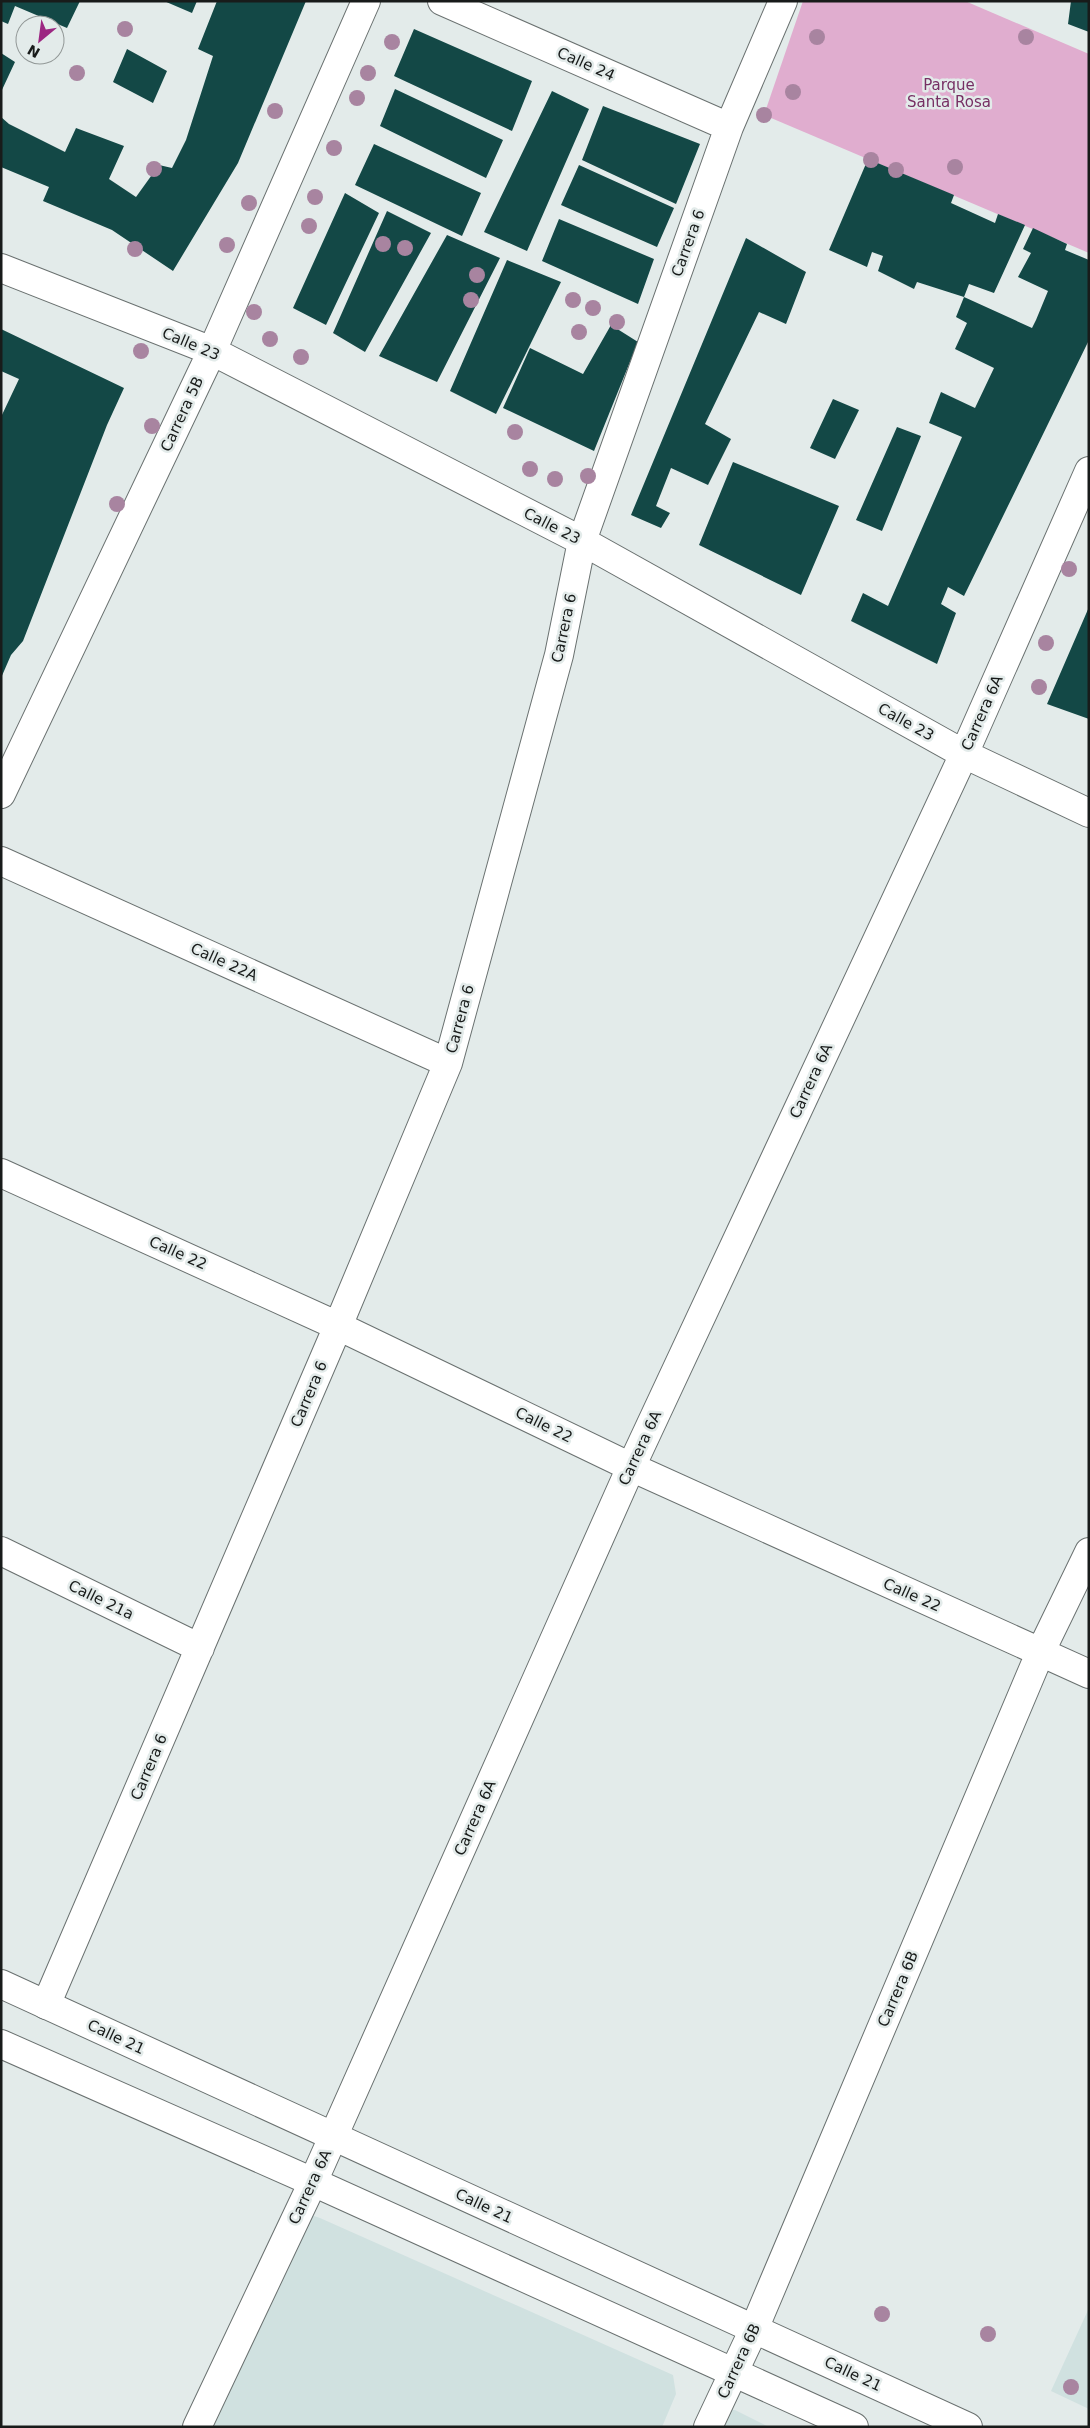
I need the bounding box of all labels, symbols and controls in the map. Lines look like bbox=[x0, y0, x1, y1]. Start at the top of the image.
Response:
north arrow bbox=[15, 15, 65, 65]
text: N bbox=[25, 42, 43, 61]
street label: Calle 24 bbox=[554, 43, 618, 85]
park label: Parque Santa Rosa bbox=[907, 76, 991, 111]
street label: Carrera 6 bbox=[668, 207, 708, 279]
street label: Calle 23 bbox=[159, 324, 223, 364]
street label: Carrera 5B bbox=[157, 374, 207, 454]
street label: Calle 23 bbox=[521, 504, 583, 548]
street label: Carrera 6 bbox=[548, 592, 580, 664]
street label: Carrera 6A bbox=[957, 672, 1007, 753]
street label: Calle 23 bbox=[875, 699, 937, 745]
street label: Calle 22A bbox=[188, 939, 261, 985]
street label: Carrera 6 bbox=[442, 983, 478, 1055]
street label: Carrera 6A bbox=[786, 1040, 836, 1121]
street label: Calle 22 bbox=[146, 1232, 210, 1274]
street label: Carrera 6 bbox=[287, 1358, 331, 1430]
street label: Calle 22 bbox=[513, 1404, 575, 1446]
street label: Carrera 6A bbox=[615, 1407, 665, 1488]
street label: Calle 22 bbox=[880, 1574, 944, 1616]
street label: Calle 21a bbox=[65, 1577, 137, 1623]
street label: Carrera 6 bbox=[127, 1731, 171, 1803]
street label: Carrera 6A bbox=[450, 1777, 500, 1858]
street label: Carrera 6B bbox=[874, 1948, 922, 2030]
street label: Calle 21 bbox=[85, 2016, 147, 2058]
street label: Carrera 6A bbox=[285, 2146, 335, 2227]
street label: Calle 21 bbox=[453, 2185, 515, 2227]
street label: Carrera 6B bbox=[714, 2321, 764, 2401]
street label: Calle 21 bbox=[822, 2353, 884, 2395]

